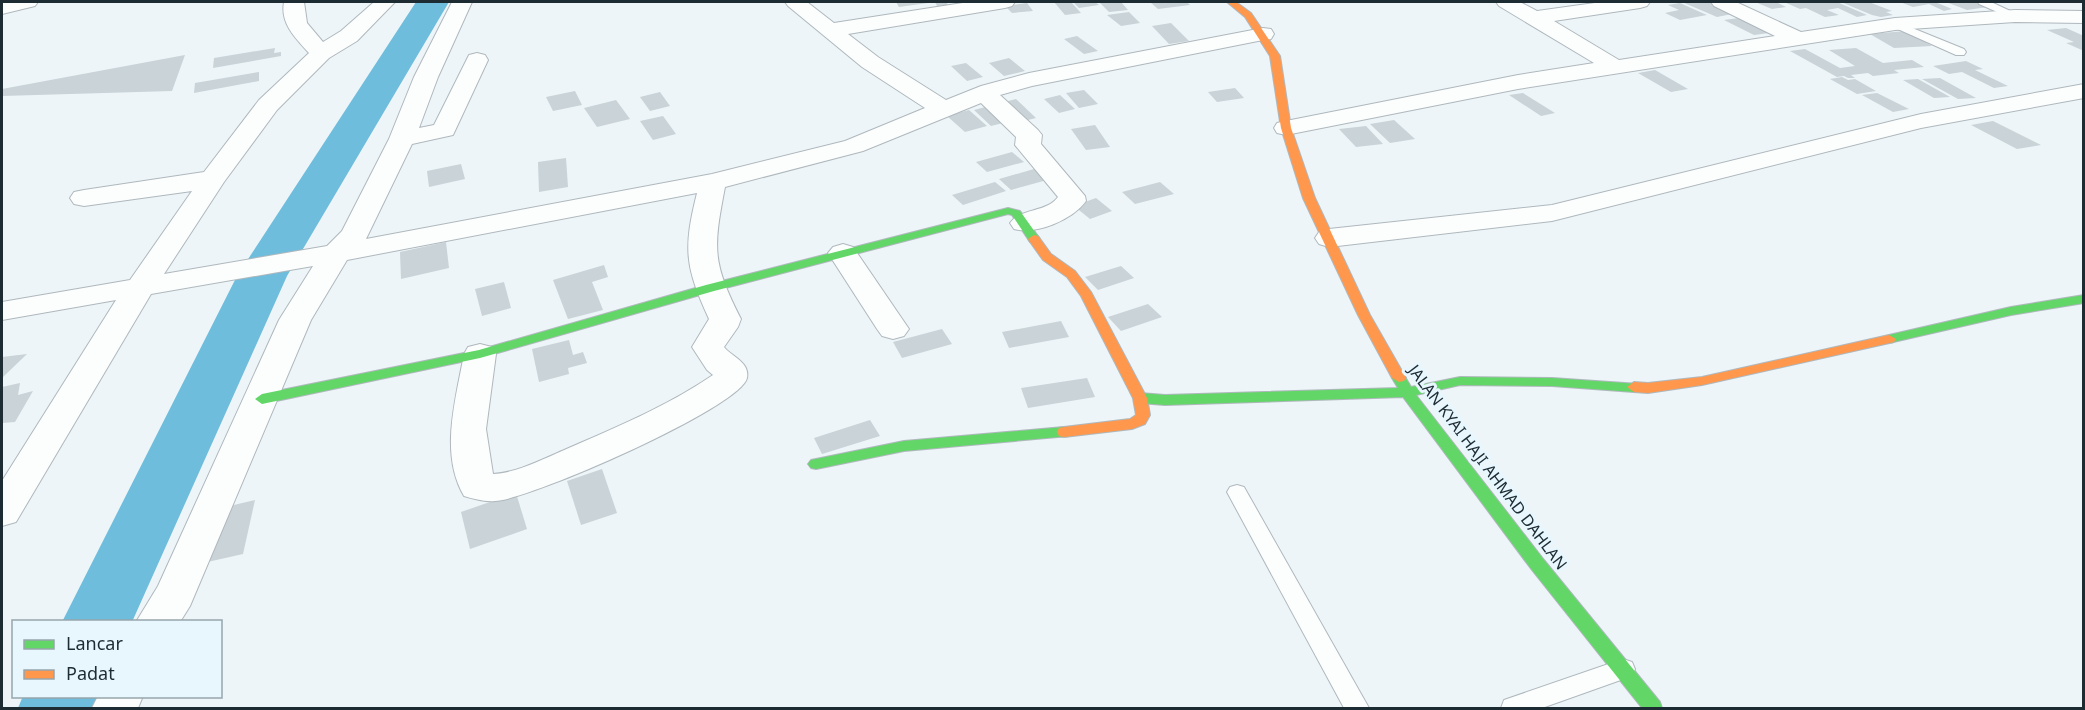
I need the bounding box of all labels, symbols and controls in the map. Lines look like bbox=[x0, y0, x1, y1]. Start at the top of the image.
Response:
street label: JALAN KYAI HAJI AHMAD DAHLAN bbox=[1402, 359, 1572, 574]
legend bbox=[12, 620, 222, 698]
text: Lancar bbox=[66, 631, 123, 655]
text: Padat bbox=[66, 661, 115, 685]

